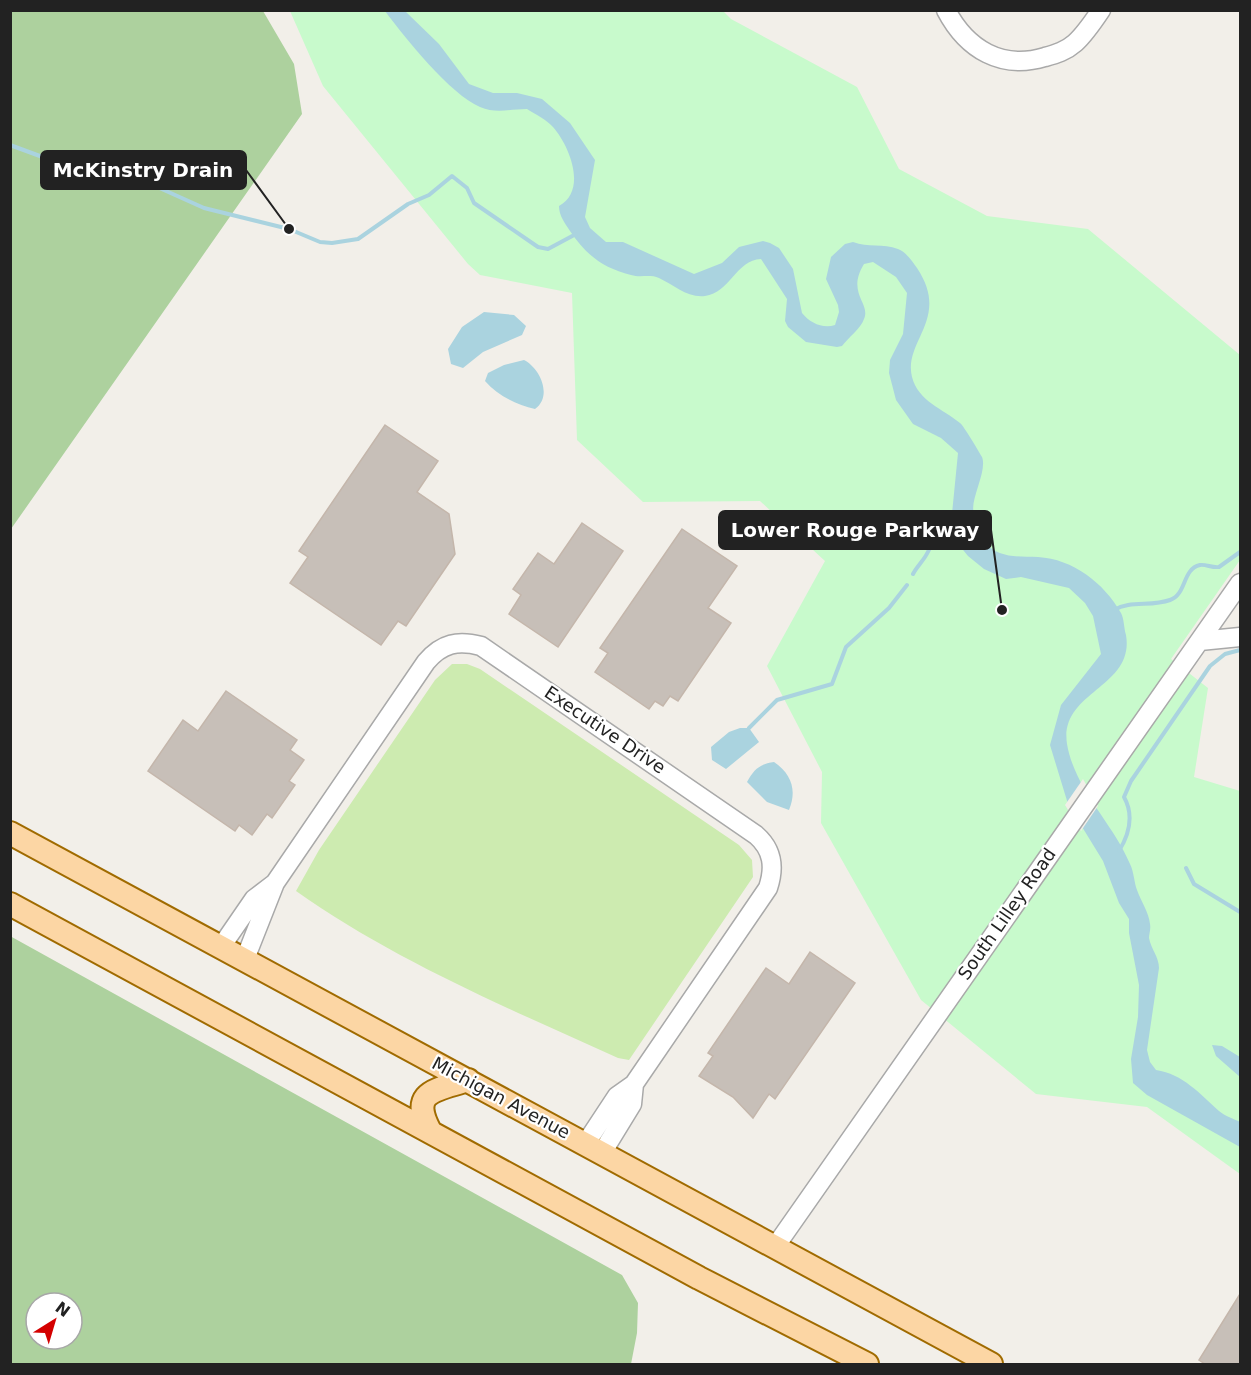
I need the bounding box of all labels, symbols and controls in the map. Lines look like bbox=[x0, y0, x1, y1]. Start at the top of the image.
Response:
callout: McKinstry Drain bbox=[41, 151, 246, 189]
text: McKinstry Drain bbox=[53, 158, 233, 182]
callout: Lower Rouge Parkway bbox=[719, 511, 991, 549]
text: Lower Rouge Parkway bbox=[731, 518, 979, 542]
street label: Executive Drive bbox=[541, 681, 670, 778]
street label: South Lilley Road bbox=[953, 844, 1060, 984]
street label: Michigan Avenue bbox=[429, 1052, 574, 1143]
north arrow bbox=[24, 1291, 84, 1351]
text: N bbox=[52, 1298, 74, 1321]

